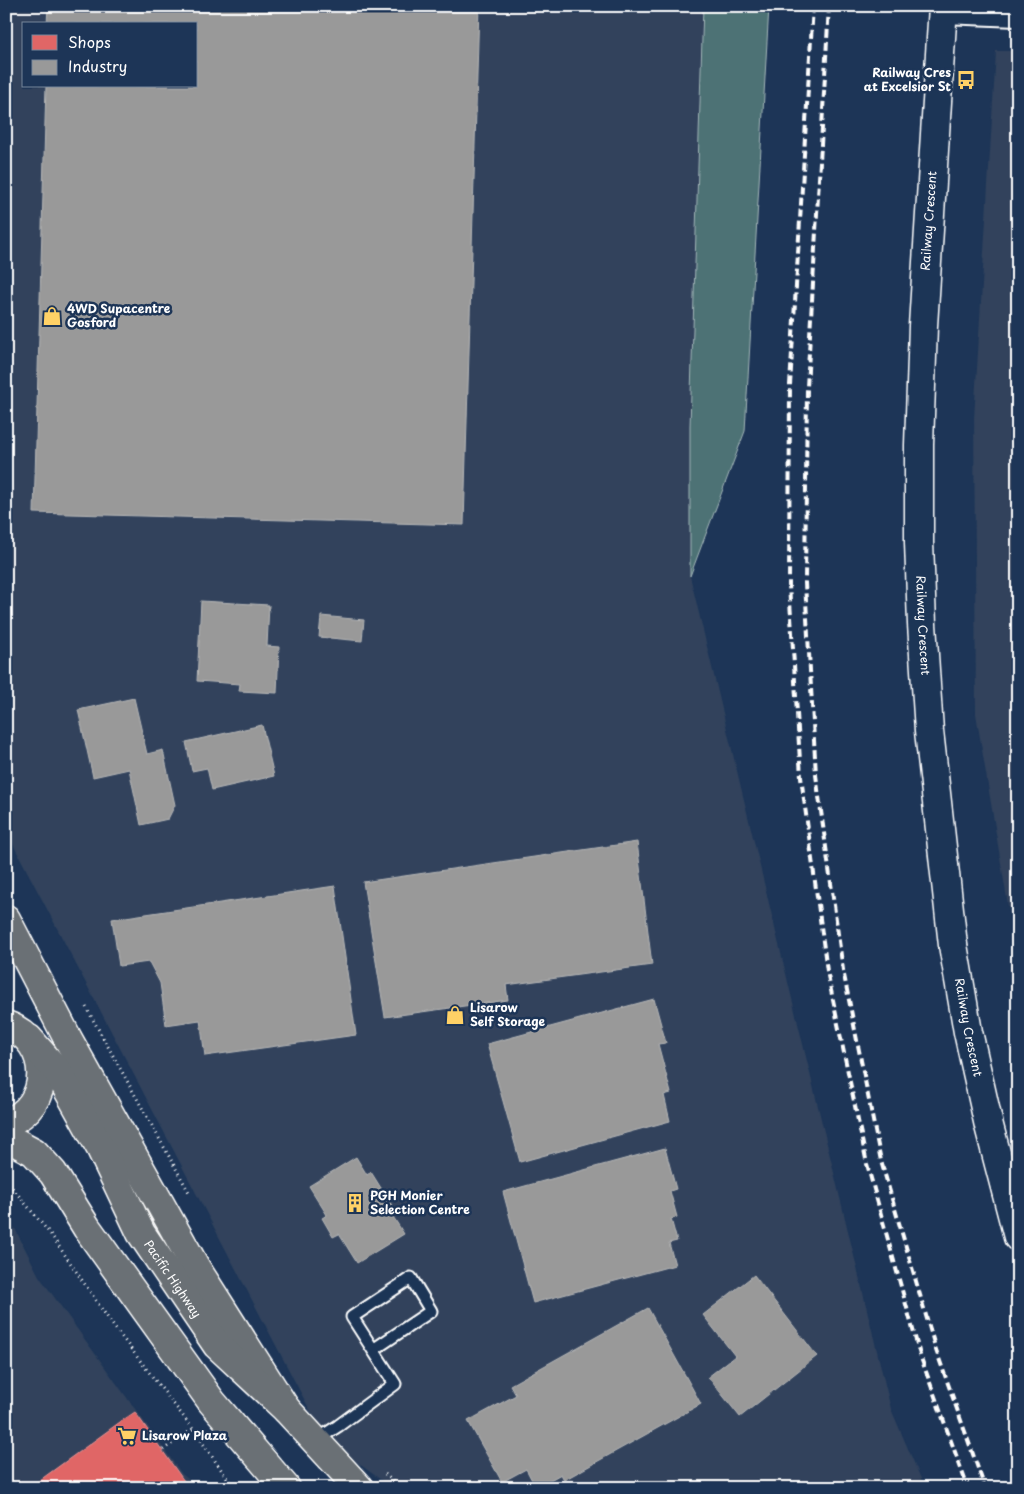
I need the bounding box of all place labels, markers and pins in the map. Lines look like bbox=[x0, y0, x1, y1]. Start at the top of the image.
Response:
place label: Railway Cres at Excelsior St bbox=[864, 63, 951, 95]
bus stop icon: Railway Cres at Excelsior St bbox=[955, 69, 977, 91]
place label: 4WD Supacentre Gosford bbox=[67, 299, 171, 331]
shop icon: 4WD Supacentre Gosford bbox=[41, 305, 63, 327]
place label: Lisarow Self Storage bbox=[470, 998, 546, 1030]
shop icon: Lisarow Self Storage bbox=[444, 1004, 466, 1026]
place label: PGH Monier Selection Centre bbox=[370, 1186, 470, 1218]
building icon: PGH Monier Selection Centre bbox=[344, 1192, 366, 1214]
supermarket icon: Lisarow Plaza bbox=[116, 1425, 138, 1447]
place label: Lisarow Plaza bbox=[142, 1426, 228, 1444]

